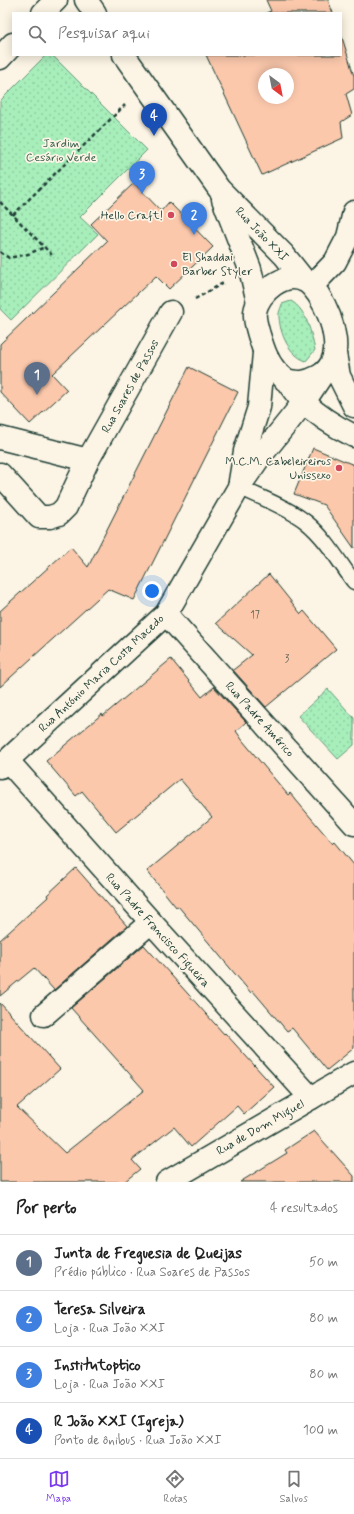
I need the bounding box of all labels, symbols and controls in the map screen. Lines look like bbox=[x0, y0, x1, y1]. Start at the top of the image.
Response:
search box bbox=[12, 12, 342, 56]
icon: search bbox=[26, 23, 48, 45]
text: Pesquisar aqui bbox=[58, 24, 150, 44]
north arrow bbox=[258, 68, 294, 104]
pin: 4 bbox=[141, 103, 167, 136]
park label: Jardim Cesário Verde bbox=[26, 136, 96, 166]
pin: 3 bbox=[129, 161, 155, 194]
pin: 2 bbox=[181, 202, 207, 235]
street label: Rua João XXI bbox=[231, 204, 291, 266]
place label: Hello Craft! bbox=[101, 208, 163, 224]
marker: Hello Craft! bbox=[166, 210, 176, 220]
place label: El Shaddai Barber Styler bbox=[182, 250, 253, 280]
marker: El Shaddai Barber Styler bbox=[169, 259, 179, 269]
street label: Rua Soares de Passos bbox=[98, 337, 163, 436]
pin: 1 bbox=[24, 362, 50, 395]
place label: M.C.M. Cabeleireiros Unissexo bbox=[225, 454, 332, 484]
marker: M.C.M. Cabeleireiros Unissexo bbox=[334, 463, 344, 473]
your location bbox=[142, 581, 162, 601]
house number: 17 bbox=[250, 609, 260, 622]
street label: Rua António Maria Costa Macedo bbox=[36, 611, 168, 736]
house number: 3 bbox=[285, 653, 290, 666]
street label: Rua Padre Américo bbox=[221, 679, 297, 761]
street label: Rua Padre Francisco Figueira bbox=[101, 870, 213, 992]
street label: Rua de Dom Miguel bbox=[214, 1096, 308, 1160]
text: Por perto bbox=[16, 1197, 77, 1219]
text: 4 resultados bbox=[270, 1200, 338, 1217]
text: Junta de Freguesia de Queijas bbox=[54, 1244, 242, 1264]
text: 1 bbox=[26, 1254, 32, 1271]
text: 50 m bbox=[309, 1254, 338, 1271]
text: Prédio público · Rua Soares de Passos bbox=[54, 1264, 250, 1281]
text: Teresa Silveira bbox=[54, 1300, 145, 1320]
text: 2 bbox=[26, 1310, 32, 1327]
text: 80 m bbox=[309, 1310, 338, 1327]
text: Loja · Rua João XXI bbox=[54, 1320, 165, 1337]
text: Institutoptico bbox=[54, 1356, 141, 1376]
text: 3 bbox=[26, 1366, 32, 1383]
text: 80 m bbox=[309, 1366, 338, 1383]
text: Loja · Rua João XXI bbox=[54, 1376, 165, 1393]
text: R João XXI (Igreja) bbox=[54, 1412, 183, 1432]
text: 4 bbox=[25, 1422, 33, 1439]
text: 100 m bbox=[303, 1422, 338, 1439]
text: Ponto de ônibus · Rua João XXI bbox=[54, 1432, 221, 1449]
tab: Mapa bbox=[46, 1468, 71, 1506]
tab: Rotas bbox=[163, 1468, 187, 1506]
tab: Salvos bbox=[280, 1468, 308, 1506]

